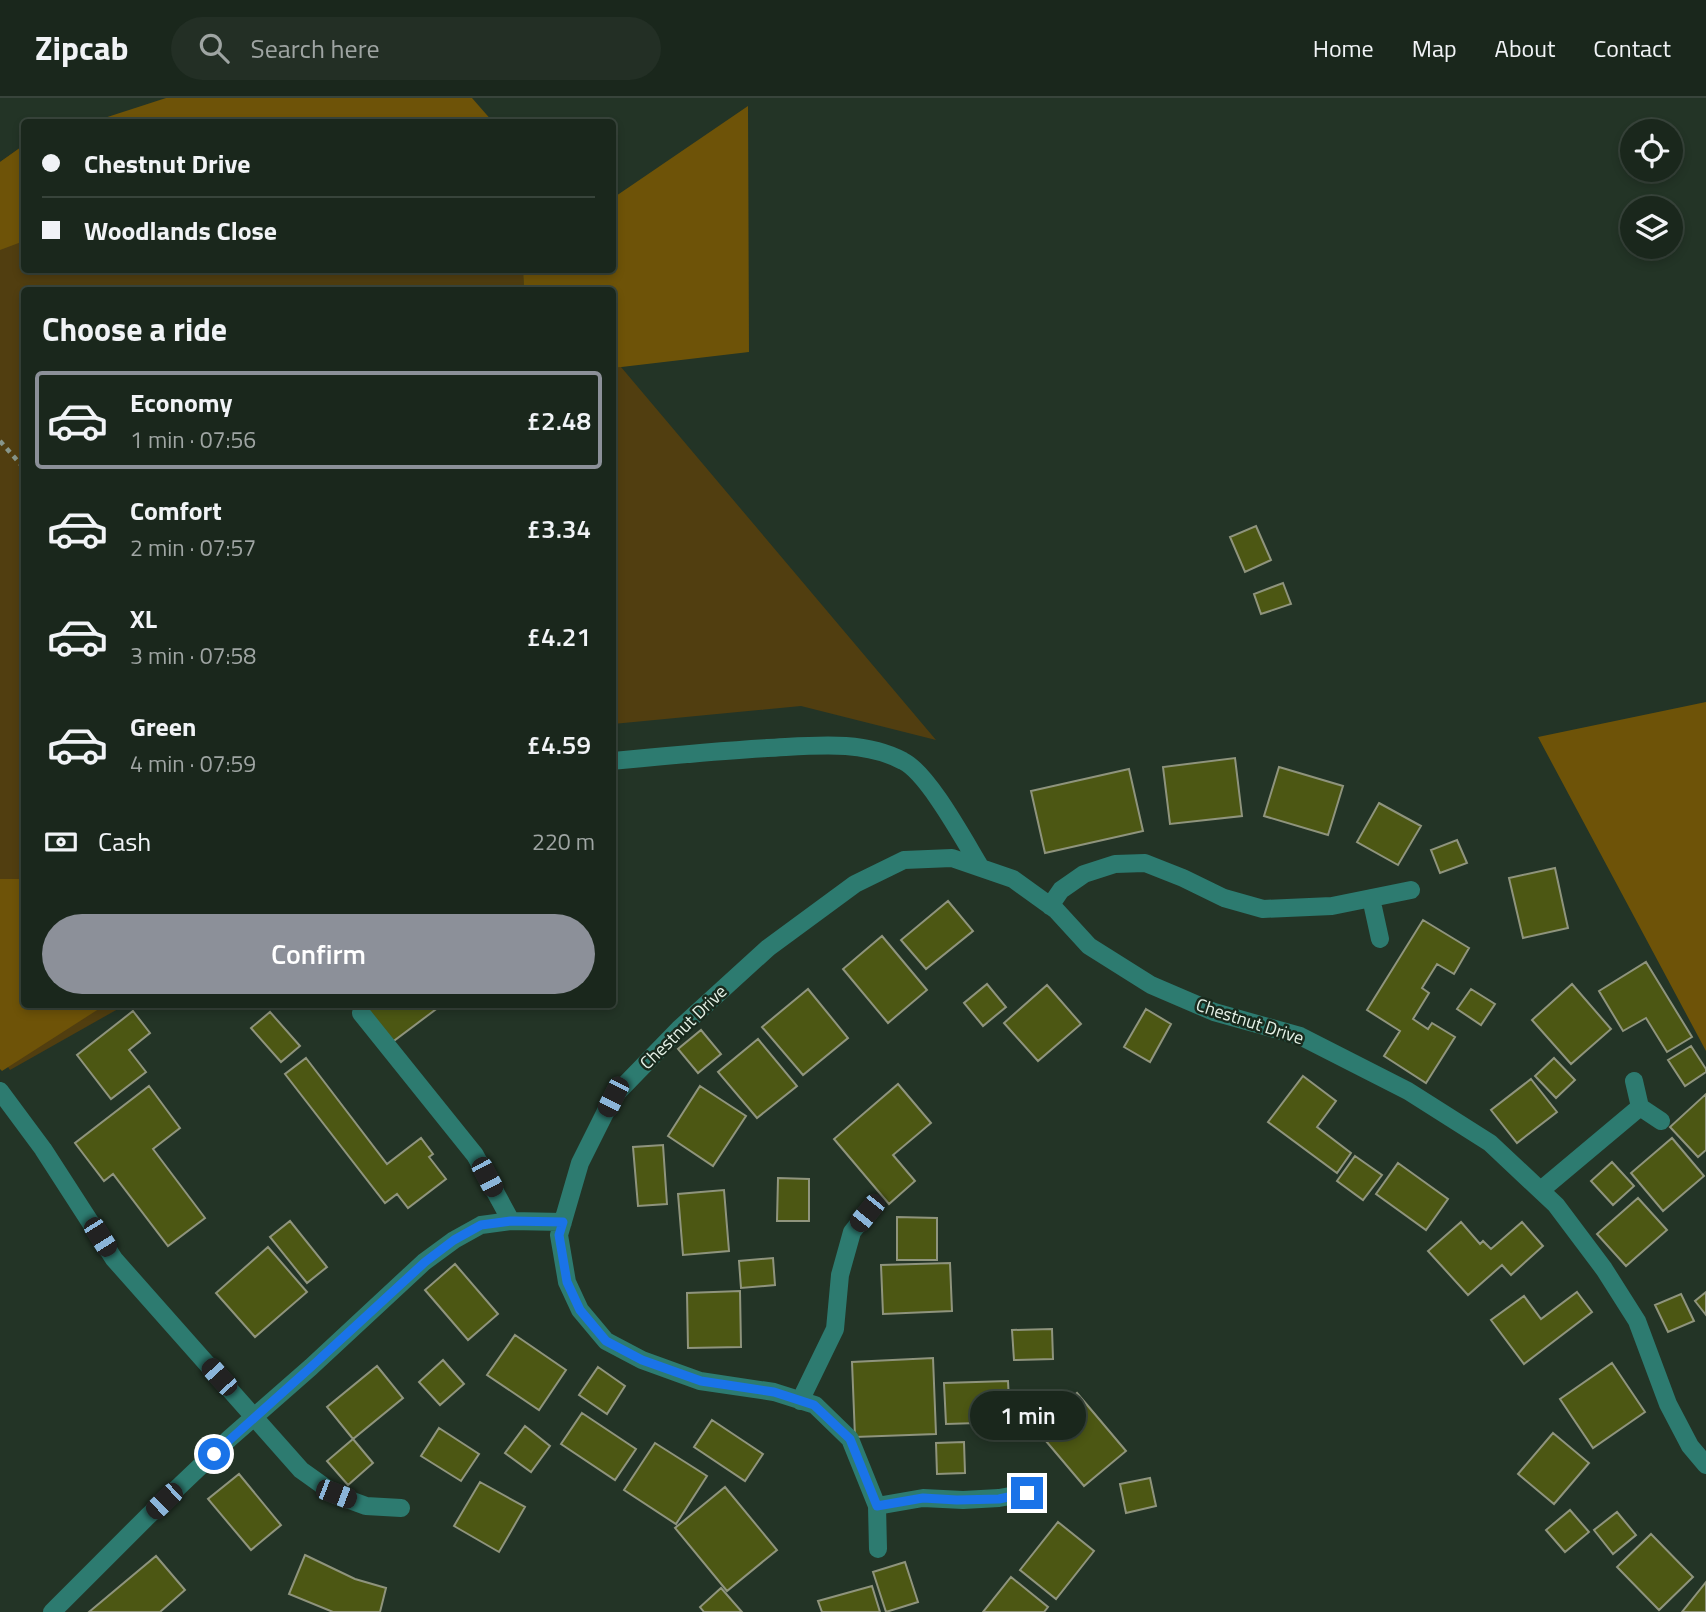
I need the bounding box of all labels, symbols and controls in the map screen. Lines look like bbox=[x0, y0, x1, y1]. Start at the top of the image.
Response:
search box bbox=[171, 17, 661, 80]
text: Zipcab bbox=[35, 23, 129, 73]
icon: search bbox=[195, 29, 233, 67]
text: Search here bbox=[251, 29, 380, 68]
text: Home bbox=[1313, 30, 1374, 66]
text: Map bbox=[1412, 30, 1457, 66]
text: About bbox=[1495, 30, 1555, 66]
text: Contact bbox=[1593, 30, 1671, 66]
map controls bbox=[1620, 119, 1683, 259]
button: locate bbox=[1620, 119, 1683, 182]
text: Chestnut Drive bbox=[84, 144, 250, 183]
button: layers bbox=[1620, 196, 1683, 259]
text: Woodlands Close bbox=[84, 211, 277, 250]
text: Choose a ride bbox=[42, 305, 227, 353]
text: Economy bbox=[130, 383, 232, 422]
icon: car bbox=[46, 389, 109, 452]
text: £2.48 bbox=[527, 401, 591, 440]
text: 1 min · 07:56 bbox=[130, 422, 256, 457]
text: Comfort bbox=[130, 491, 222, 530]
icon: car bbox=[46, 497, 109, 560]
text: £3.34 bbox=[527, 509, 591, 548]
text: 2 min · 07:57 bbox=[130, 530, 256, 565]
text: XL bbox=[130, 599, 157, 638]
icon: car bbox=[46, 605, 109, 668]
text: £4.21 bbox=[527, 617, 591, 656]
text: 3 min · 07:58 bbox=[130, 638, 256, 673]
text: Green bbox=[130, 707, 196, 746]
icon: car bbox=[46, 713, 109, 776]
text: £4.59 bbox=[527, 725, 591, 764]
text: 4 min · 07:59 bbox=[130, 746, 256, 781]
text: Cash bbox=[98, 822, 151, 861]
icon: cash bbox=[42, 823, 80, 861]
text: 220 m bbox=[532, 824, 595, 859]
button: Confirm bbox=[42, 914, 595, 994]
street label: Chestnut Drive bbox=[633, 978, 733, 1076]
street label: Chestnut Drive bbox=[1193, 991, 1307, 1051]
car bbox=[595, 1074, 632, 1120]
car bbox=[468, 1154, 507, 1200]
car bbox=[846, 1190, 889, 1236]
car bbox=[80, 1214, 121, 1260]
car bbox=[198, 1354, 241, 1400]
callout: 1 min bbox=[969, 1392, 1085, 1440]
text: 1 min bbox=[1000, 1398, 1056, 1433]
route start bbox=[198, 1438, 230, 1470]
car bbox=[313, 1477, 360, 1511]
route end bbox=[1011, 1477, 1043, 1509]
car bbox=[142, 1479, 187, 1523]

